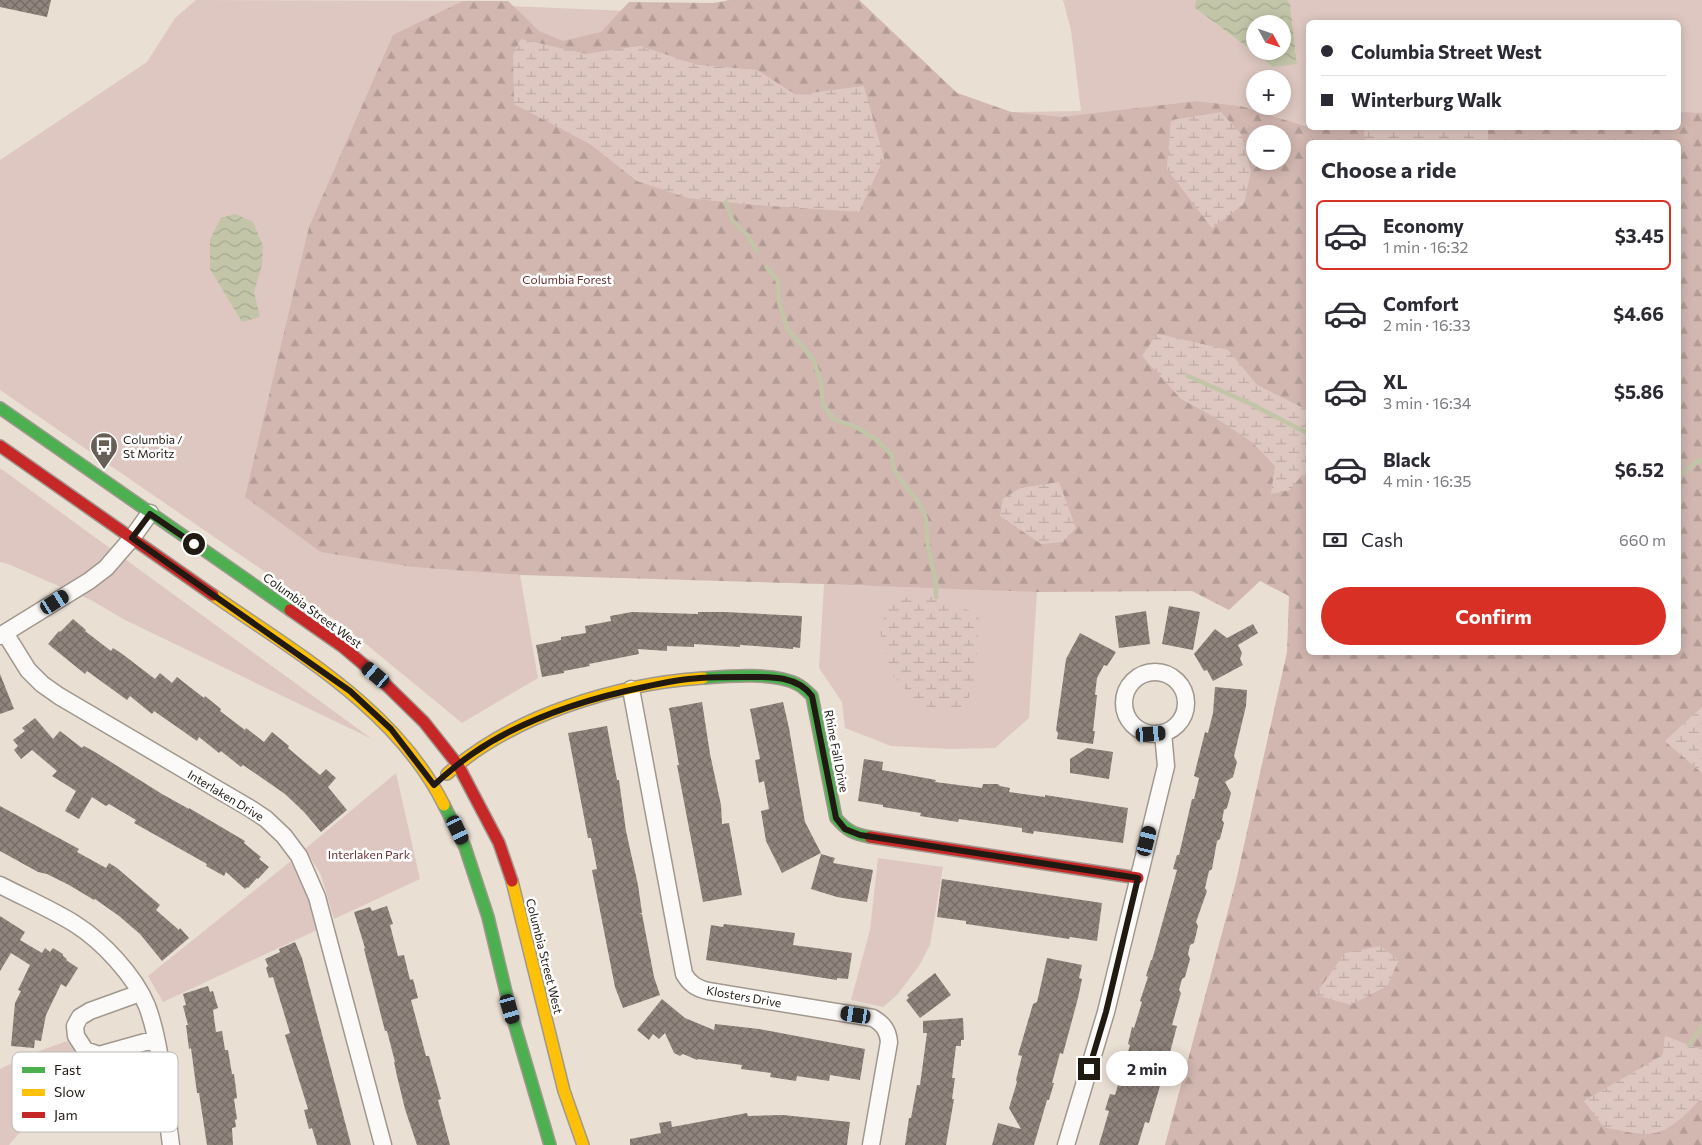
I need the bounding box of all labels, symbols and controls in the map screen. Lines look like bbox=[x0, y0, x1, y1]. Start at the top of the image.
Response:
north arrow bbox=[1246, 15, 1291, 60]
map controls bbox=[1246, 15, 1291, 170]
text: Columbia Street West bbox=[1351, 40, 1542, 63]
button: + bbox=[1246, 70, 1291, 115]
text: Winterburg Walk bbox=[1351, 88, 1502, 111]
button: − bbox=[1246, 125, 1291, 170]
text: Choose a ride bbox=[1321, 156, 1456, 183]
icon: car bbox=[1323, 213, 1368, 258]
text: Economy bbox=[1383, 214, 1464, 237]
text: $3.45 bbox=[1615, 224, 1664, 247]
text: 1 min · 16:32 bbox=[1383, 237, 1468, 256]
park label: Columbia Forest bbox=[522, 272, 612, 286]
icon: car bbox=[1323, 291, 1368, 336]
text: Comfort bbox=[1383, 292, 1459, 315]
text: $4.66 bbox=[1613, 302, 1664, 325]
text: 2 min · 16:33 bbox=[1383, 315, 1471, 334]
icon: car bbox=[1323, 369, 1368, 414]
text: XL bbox=[1383, 370, 1408, 393]
text: $5.86 bbox=[1614, 380, 1664, 403]
text: 3 min · 16:34 bbox=[1383, 393, 1471, 412]
bus stop icon: Columbia / St Moritz bbox=[89, 431, 119, 470]
place label: Columbia / St Moritz bbox=[123, 432, 183, 460]
icon: car bbox=[1323, 447, 1368, 492]
text: Black bbox=[1383, 448, 1431, 471]
text: $6.52 bbox=[1615, 458, 1664, 481]
text: 4 min · 16:35 bbox=[1383, 471, 1471, 490]
icon: cash bbox=[1321, 526, 1349, 554]
text: Cash bbox=[1361, 528, 1403, 551]
text: 660 m bbox=[1619, 530, 1666, 549]
route start bbox=[183, 533, 205, 555]
street label: Columbia Street West bbox=[261, 569, 365, 651]
button: Confirm bbox=[1321, 587, 1666, 645]
car bbox=[38, 588, 71, 616]
car bbox=[359, 660, 392, 690]
street label: Rhine Fall Drive bbox=[822, 709, 852, 793]
car bbox=[1135, 725, 1166, 743]
street label: Interlaken Drive bbox=[185, 767, 267, 823]
car bbox=[444, 813, 471, 847]
car bbox=[1136, 825, 1157, 857]
park label: Interlaken Park bbox=[328, 847, 411, 861]
street label: Columbia Street West bbox=[524, 897, 566, 1015]
street label: Klosters Drive bbox=[705, 983, 783, 1009]
car bbox=[498, 993, 521, 1025]
car bbox=[840, 1005, 871, 1025]
legend bbox=[12, 1052, 178, 1132]
callout: 2 min bbox=[1106, 1052, 1189, 1086]
route end bbox=[1078, 1058, 1100, 1080]
text: 2 min bbox=[1127, 1059, 1167, 1078]
text: Fast bbox=[54, 1061, 81, 1078]
text: Slow bbox=[54, 1083, 85, 1100]
text: Jam bbox=[54, 1106, 78, 1123]

